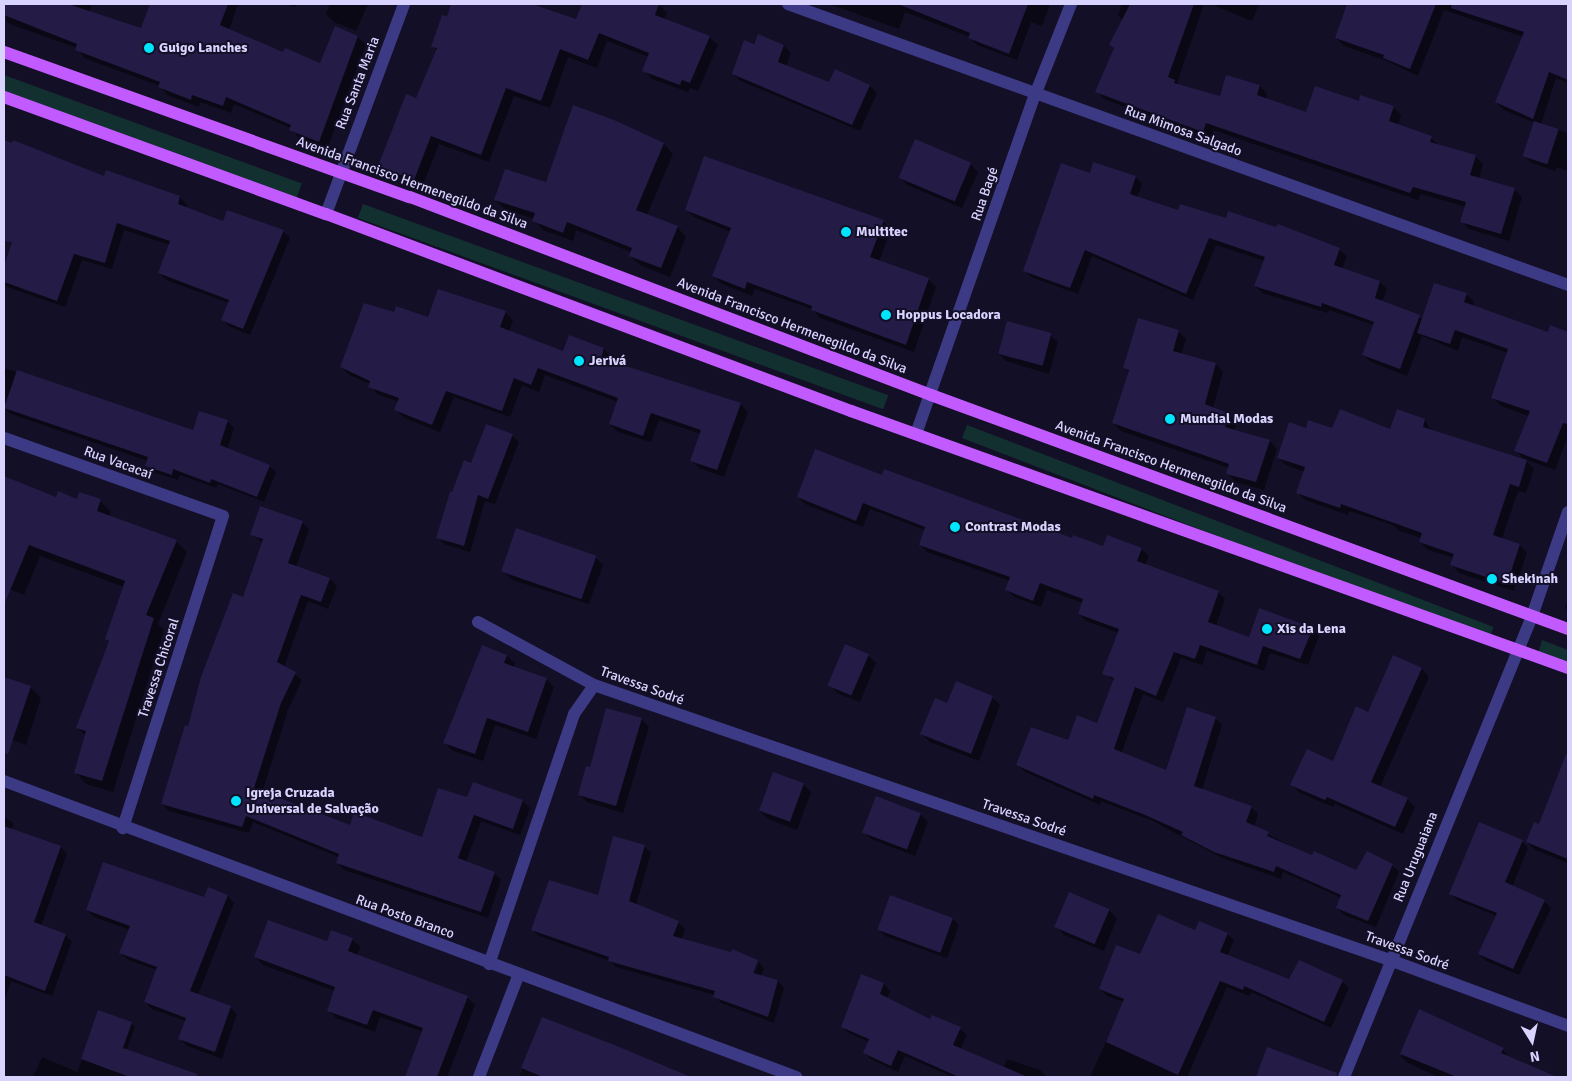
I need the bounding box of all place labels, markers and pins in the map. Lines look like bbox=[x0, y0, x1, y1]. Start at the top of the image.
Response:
place label: Guigo Lanches bbox=[159, 40, 247, 56]
marker: Guigo Lanches bbox=[143, 42, 155, 54]
place label: Multitec bbox=[856, 224, 908, 240]
marker: Multitec bbox=[840, 226, 852, 238]
place label: Hoppus Locadora bbox=[896, 307, 1001, 323]
marker: Hoppus Locadora bbox=[880, 309, 892, 321]
place label: Jerivá bbox=[589, 353, 626, 369]
marker: Jerivá bbox=[573, 355, 585, 367]
place label: Mundial Modas bbox=[1180, 411, 1273, 427]
marker: Mundial Modas bbox=[1164, 413, 1176, 425]
place label: Contrast Modas bbox=[965, 519, 1061, 535]
marker: Contrast Modas bbox=[949, 521, 961, 533]
place label: Shekinah bbox=[1502, 571, 1558, 587]
marker: Shekinah bbox=[1486, 573, 1498, 585]
place label: Xis da Lena bbox=[1277, 621, 1346, 637]
marker: Xis da Lena bbox=[1261, 623, 1273, 635]
place label: Igreja Cruzada Universal de Salvação bbox=[246, 785, 379, 818]
marker: Igreja Cruzada Universal de Salvação bbox=[230, 795, 242, 807]

